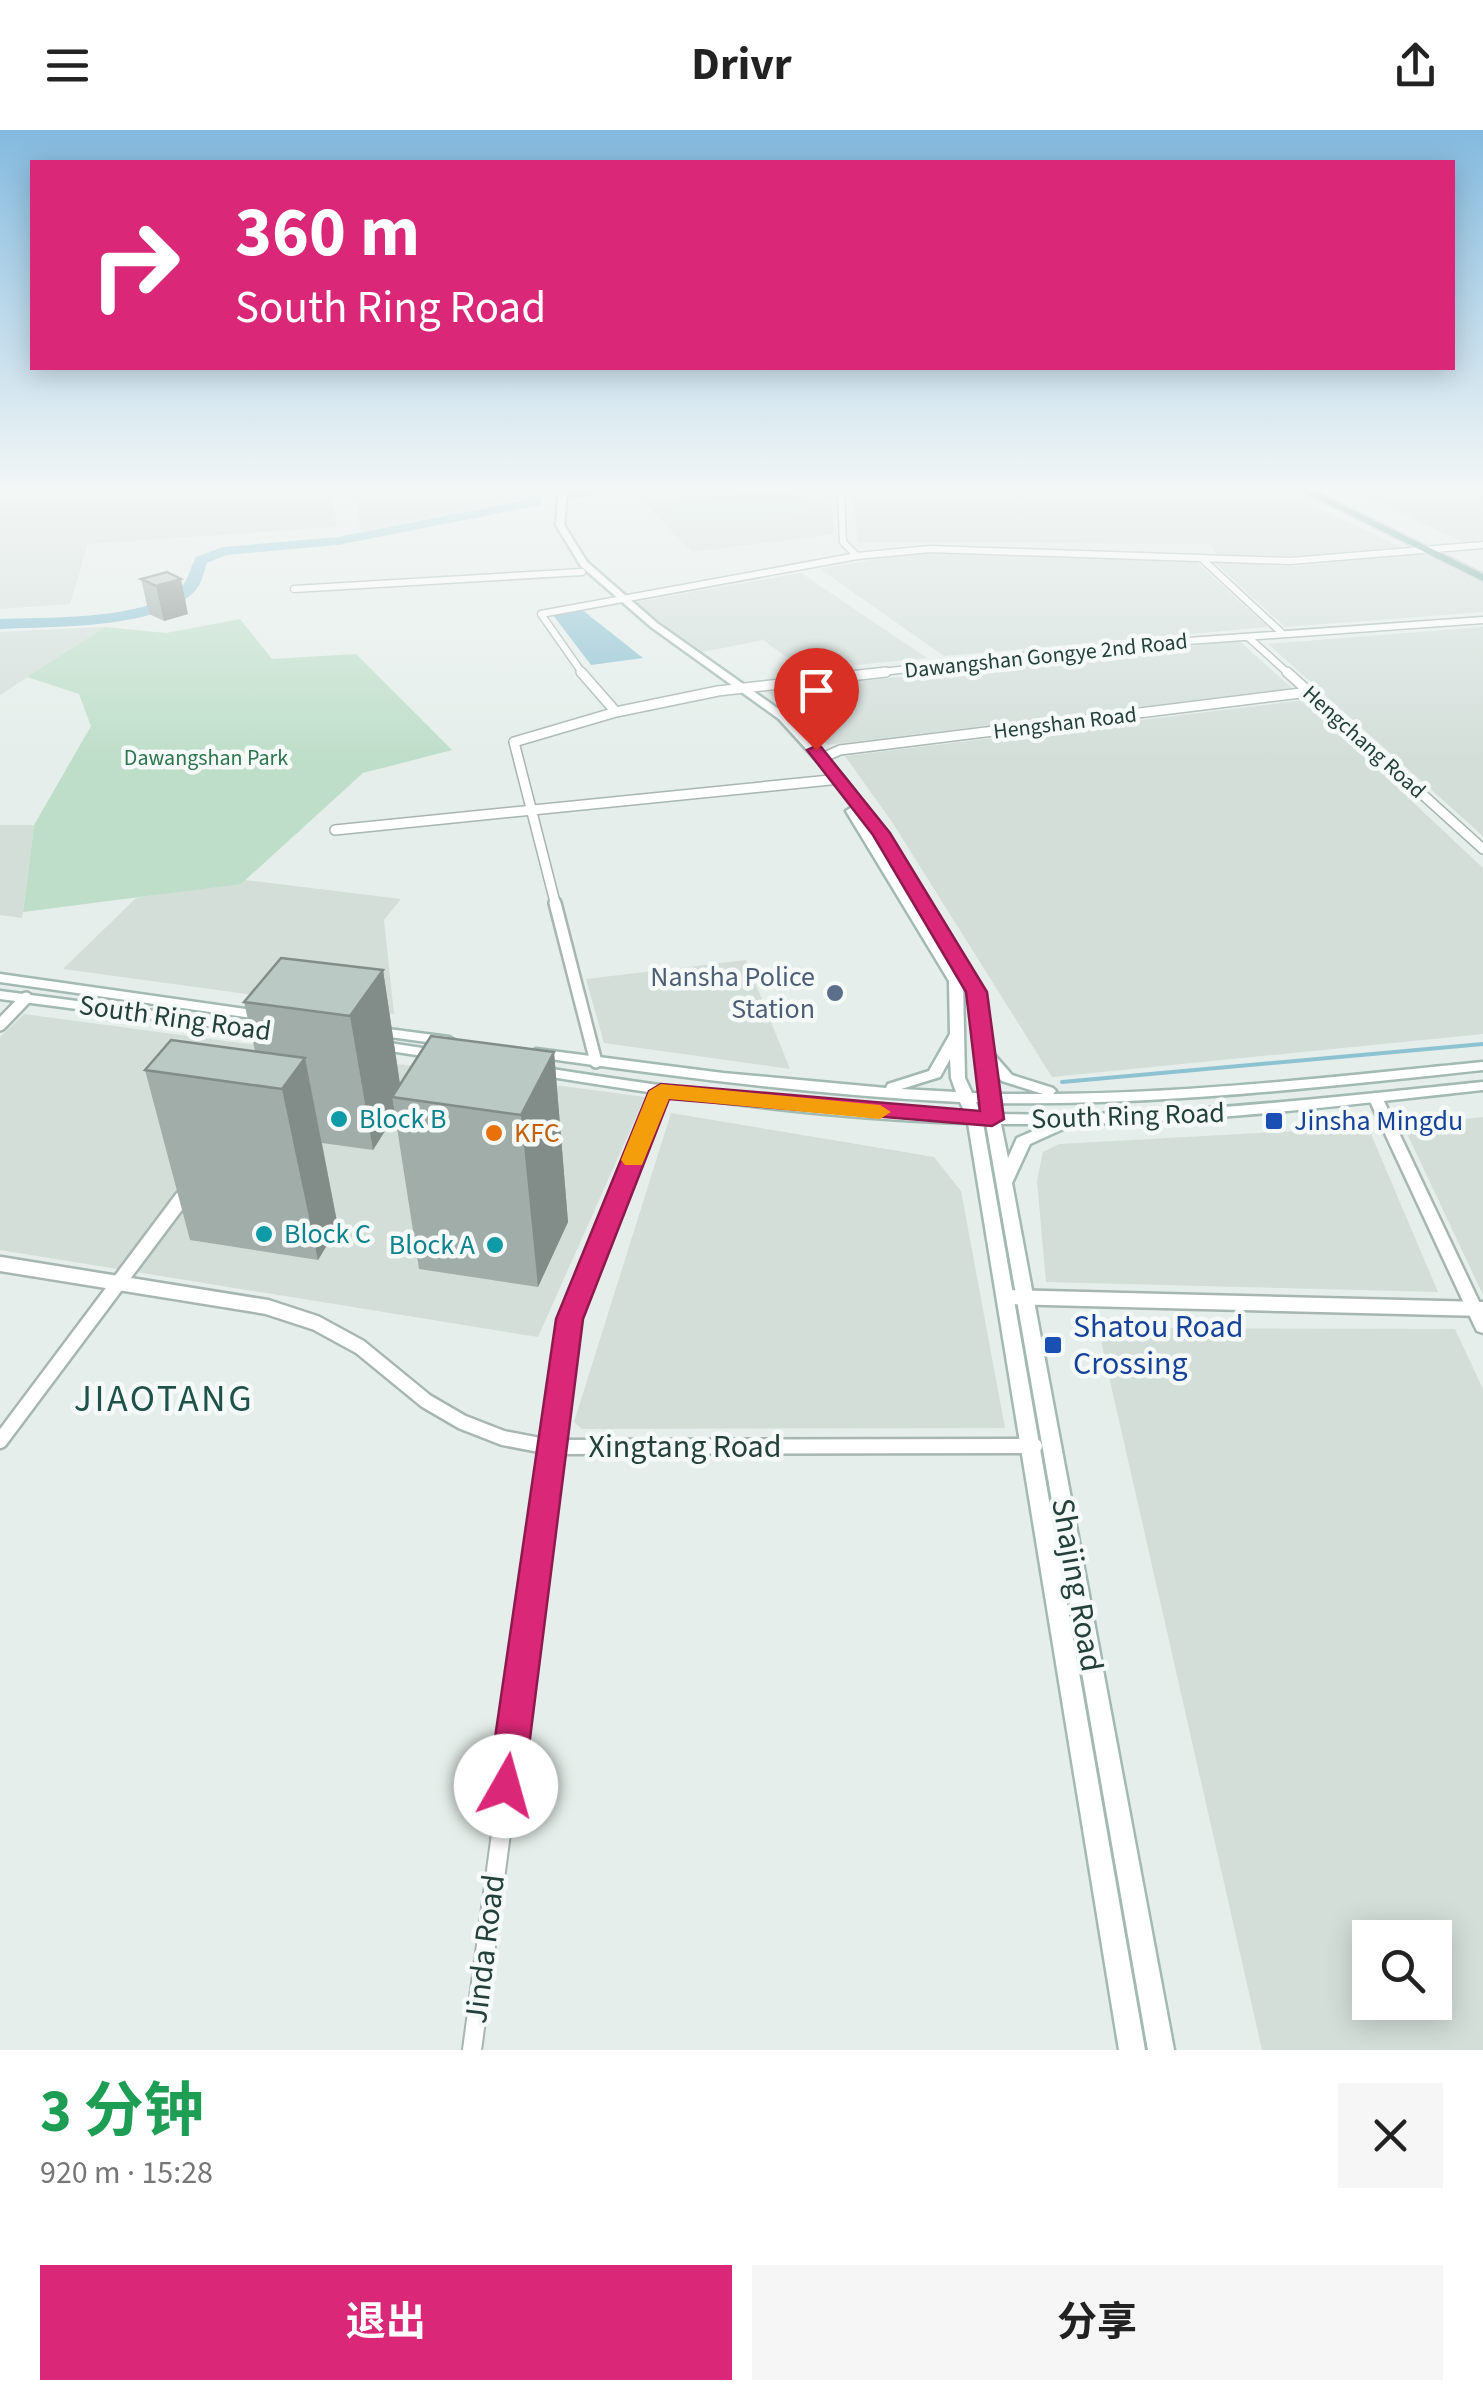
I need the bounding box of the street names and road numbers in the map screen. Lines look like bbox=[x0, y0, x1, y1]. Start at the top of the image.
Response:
street label: Dawangshan Gongye 2nd Road bbox=[903, 625, 1189, 687]
street label: Hengchang Road bbox=[1295, 678, 1433, 806]
street label: Hengshan Road bbox=[991, 698, 1139, 748]
street label: South Ring Road bbox=[76, 985, 274, 1051]
street label: South Ring Road bbox=[1031, 1093, 1225, 1139]
street label: Xingtang Road bbox=[589, 1424, 781, 1470]
street label: Shajing Road bbox=[1039, 1495, 1115, 1675]
street label: Jinda Road bbox=[453, 1872, 517, 2026]

